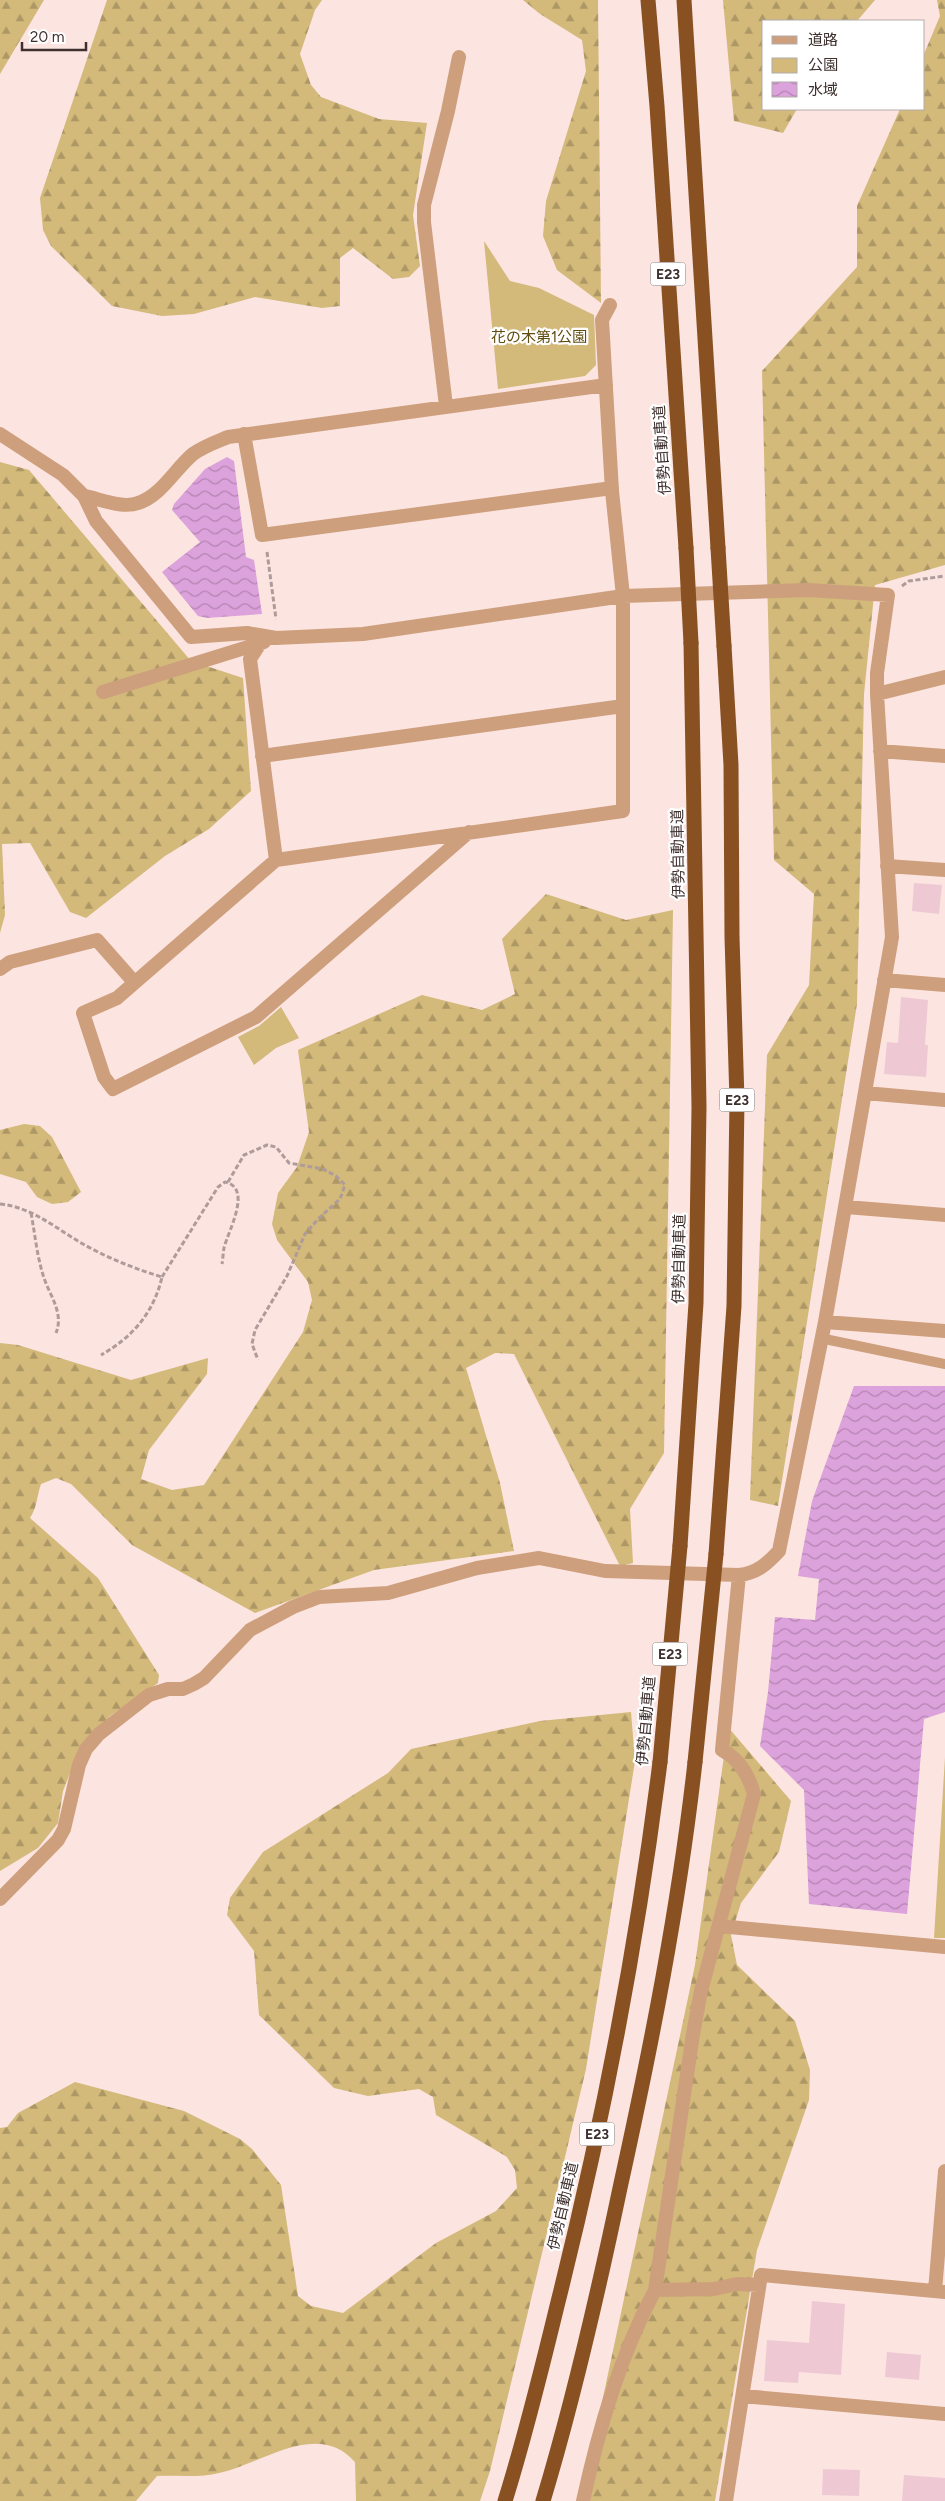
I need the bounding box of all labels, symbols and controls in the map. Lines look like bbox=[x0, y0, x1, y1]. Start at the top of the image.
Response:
scale bar bbox=[22, 20, 86, 52]
legend bbox=[762, 20, 925, 110]
text: 20 m bbox=[30, 28, 64, 46]
text: 道路 bbox=[808, 31, 838, 49]
text: 公園 bbox=[808, 56, 838, 74]
text: 水域 bbox=[808, 81, 838, 99]
road number: E23 bbox=[650, 262, 686, 286]
park label: 花の木第1公園 bbox=[491, 328, 587, 346]
street label: 伊勢自動車道 bbox=[650, 404, 674, 496]
street label: 伊勢自動車道 bbox=[668, 809, 688, 899]
road number: E23 bbox=[720, 1088, 754, 1112]
street label: 伊勢自動車道 bbox=[669, 1214, 689, 1304]
road number: E23 bbox=[652, 1642, 688, 1666]
street label: 伊勢自動車道 bbox=[633, 1675, 659, 1767]
road number: E23 bbox=[580, 2122, 614, 2146]
street label: 伊勢自動車道 bbox=[544, 2160, 582, 2252]

